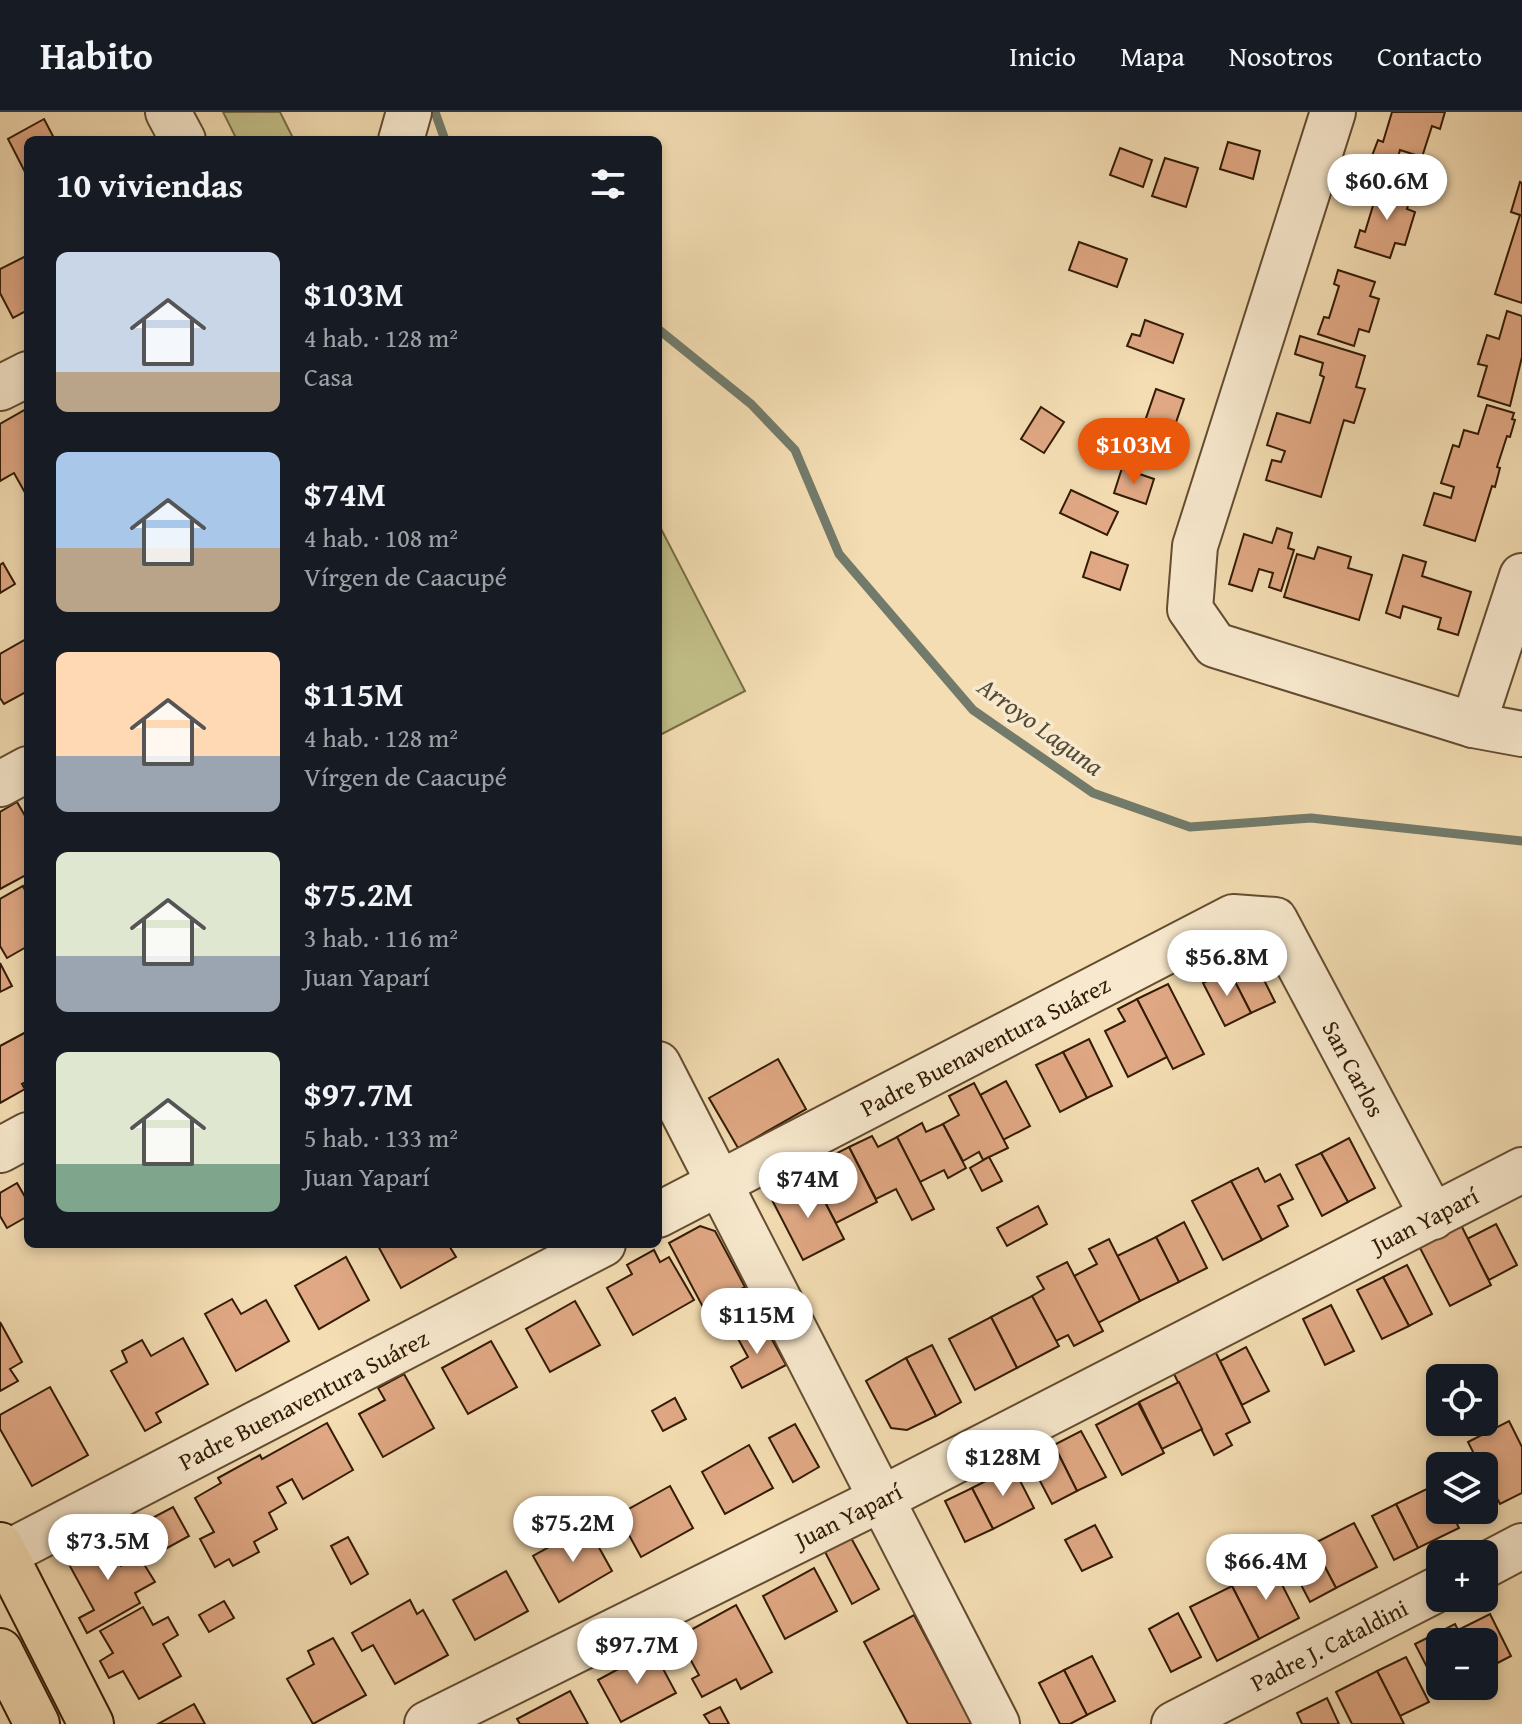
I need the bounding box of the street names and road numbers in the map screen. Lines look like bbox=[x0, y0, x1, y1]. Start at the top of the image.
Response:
street label: Padre Buenaventura Suárez bbox=[854, 966, 1116, 1125]
street label: San Carlos bbox=[1314, 1014, 1394, 1123]
street label: Juan Yaparí bbox=[1363, 1177, 1486, 1263]
street label: Padre Buenaventura Suárez bbox=[172, 1320, 434, 1479]
street label: Juan Yaparí bbox=[786, 1473, 909, 1558]
street label: Padre J. Cataldini bbox=[1244, 1590, 1414, 1700]

